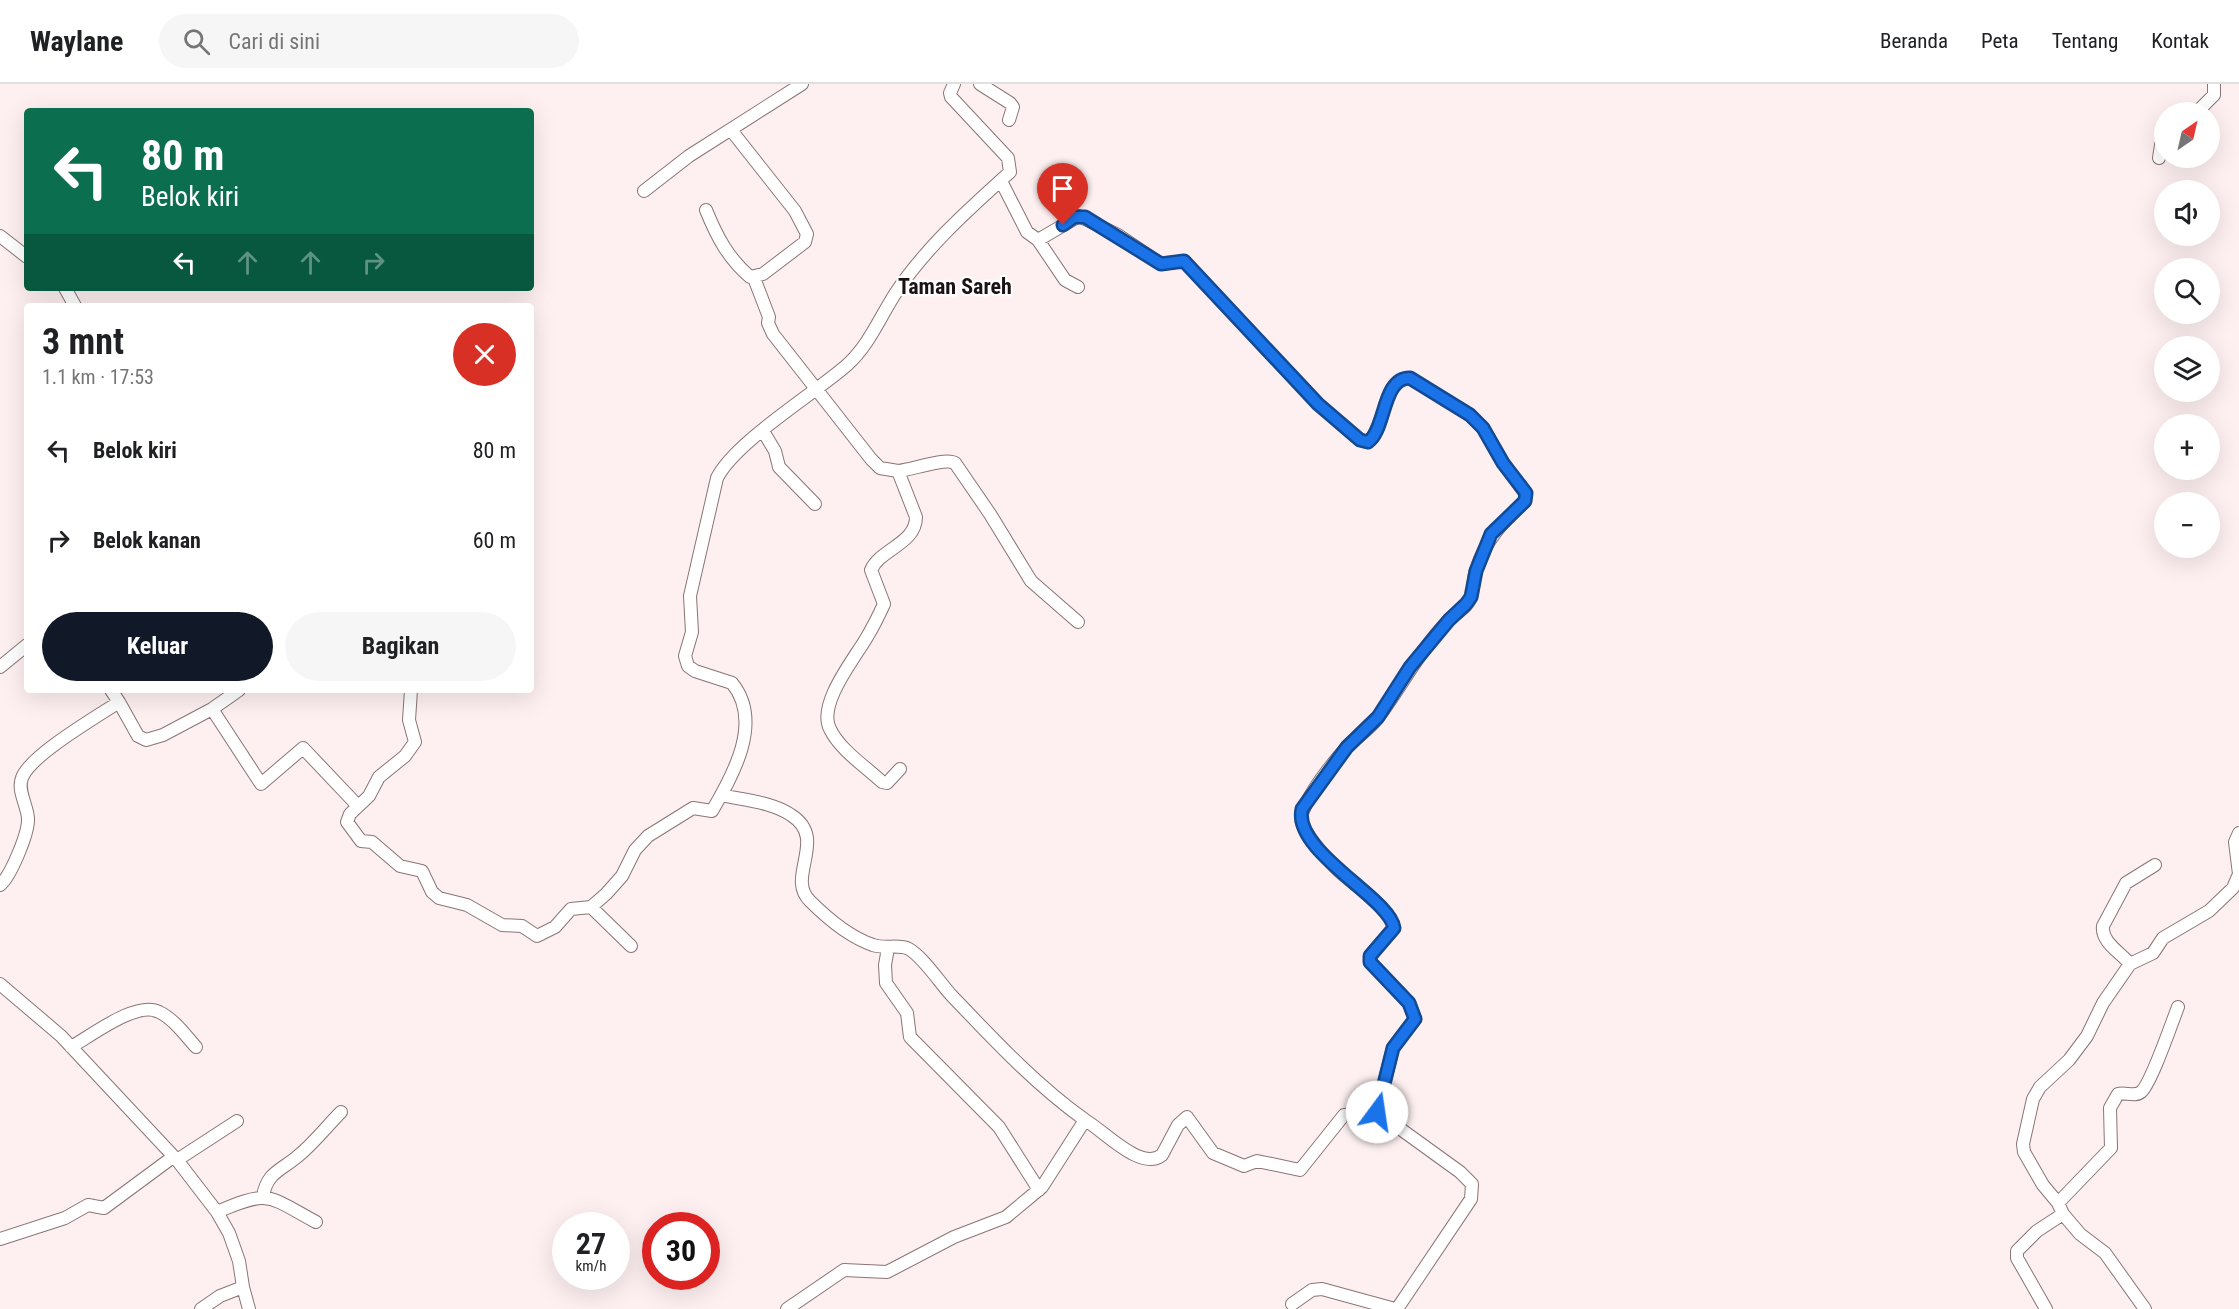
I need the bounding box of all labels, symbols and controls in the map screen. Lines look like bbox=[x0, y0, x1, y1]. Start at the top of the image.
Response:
search box bbox=[159, 14, 579, 68]
text: Waylane bbox=[30, 25, 123, 58]
icon: search bbox=[180, 25, 213, 58]
text: Cari di sini bbox=[228, 29, 320, 54]
text: Beranda bbox=[1880, 29, 1948, 53]
text: Peta bbox=[1981, 29, 2019, 53]
text: Tentang bbox=[2052, 29, 2118, 53]
text: Kontak bbox=[2151, 29, 2209, 53]
north arrow bbox=[2154, 102, 2220, 168]
map controls bbox=[2154, 102, 2220, 558]
text: 80 m bbox=[141, 131, 224, 180]
icon: left bbox=[42, 132, 120, 210]
pin bbox=[1037, 163, 1088, 225]
icon: arrive bbox=[1046, 172, 1079, 205]
button: sound bbox=[2154, 180, 2220, 246]
text: Belok kiri bbox=[141, 181, 239, 213]
icon: left bbox=[168, 246, 201, 279]
icon: ahead bbox=[231, 246, 264, 279]
icon: ahead bbox=[294, 246, 327, 279]
icon: right bbox=[357, 246, 390, 279]
button: search bbox=[2154, 258, 2220, 324]
district label: Taman Sareh bbox=[898, 274, 1012, 299]
text: 3 mnt bbox=[42, 321, 124, 363]
button: close bbox=[453, 323, 516, 386]
button: layers bbox=[2154, 336, 2220, 402]
text: 1.1 km · 17:53 bbox=[42, 365, 154, 389]
button: + bbox=[2154, 414, 2220, 480]
icon: left bbox=[42, 434, 75, 467]
text: Belok kiri bbox=[93, 438, 177, 463]
text: 80 m bbox=[473, 438, 516, 463]
button: − bbox=[2154, 492, 2220, 558]
icon: right bbox=[42, 524, 75, 557]
text: Belok kanan bbox=[93, 528, 201, 553]
text: 60 m bbox=[473, 528, 516, 553]
button: Keluar bbox=[42, 612, 273, 681]
button: Bagikan bbox=[285, 612, 516, 681]
position arrow bbox=[1345, 1080, 1409, 1144]
speed limit sign: 30 bbox=[642, 1212, 720, 1290]
text: 27 bbox=[576, 1226, 606, 1261]
text: km/h bbox=[576, 1257, 606, 1275]

